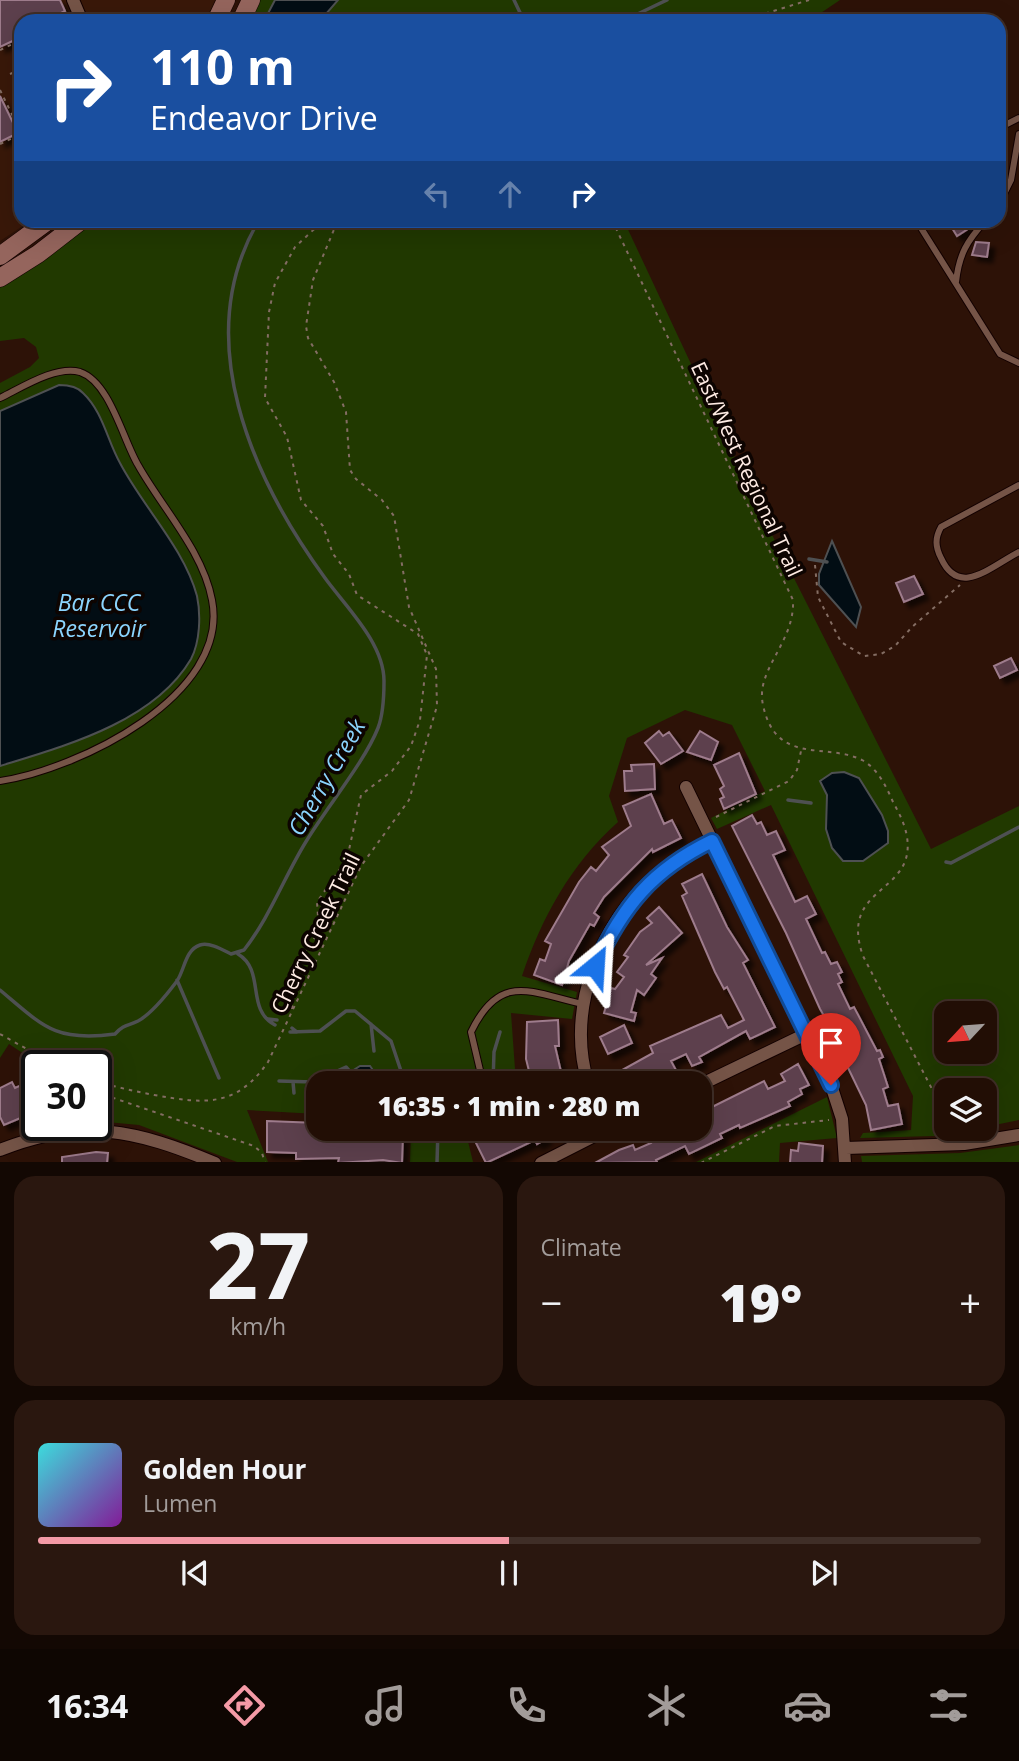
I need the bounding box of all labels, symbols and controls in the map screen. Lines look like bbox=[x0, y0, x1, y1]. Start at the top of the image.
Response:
text: 110 m bbox=[150, 33, 295, 99]
icon: right bbox=[35, 42, 126, 133]
text: Endeavor Drive bbox=[150, 96, 378, 139]
icon: left bbox=[418, 175, 456, 213]
icon: ahead bbox=[491, 175, 529, 213]
icon: right bbox=[564, 175, 602, 213]
street label: East/West Regional Trail bbox=[685, 357, 809, 581]
water label: Bar CCC Reservoir bbox=[52, 586, 147, 644]
water label: Cherry Creek bbox=[280, 712, 373, 841]
street label: Cherry Creek Trail bbox=[264, 848, 366, 1018]
position arrow bbox=[558, 929, 632, 1003]
north arrow bbox=[934, 1001, 998, 1064]
map controls bbox=[934, 1001, 997, 1141]
pin bbox=[801, 1013, 861, 1085]
icon: arrive bbox=[812, 1024, 850, 1062]
speed limit sign: 30 bbox=[21, 1050, 112, 1141]
button: layers bbox=[934, 1078, 997, 1141]
text: 16:35 · 1 min · 280 m bbox=[378, 1088, 640, 1124]
text: 27 bbox=[206, 1202, 310, 1326]
text: Climate bbox=[541, 1231, 622, 1263]
text: 19° bbox=[719, 1266, 802, 1337]
text: − bbox=[541, 1276, 562, 1328]
text: + bbox=[959, 1276, 981, 1328]
text: km/h bbox=[230, 1310, 286, 1342]
text: Golden Hour bbox=[143, 1451, 306, 1487]
text: Lumen bbox=[143, 1487, 217, 1519]
icon: previous bbox=[176, 1554, 214, 1592]
icon: pause bbox=[490, 1554, 528, 1592]
icon: next bbox=[805, 1554, 843, 1592]
icon: directions bbox=[220, 1681, 269, 1730]
icon: music bbox=[361, 1681, 410, 1730]
icon: phone bbox=[502, 1681, 551, 1730]
icon: climate bbox=[642, 1681, 691, 1730]
icon: car bbox=[783, 1681, 832, 1730]
icon: filters bbox=[924, 1681, 973, 1730]
text: 16:34 bbox=[46, 1684, 128, 1727]

